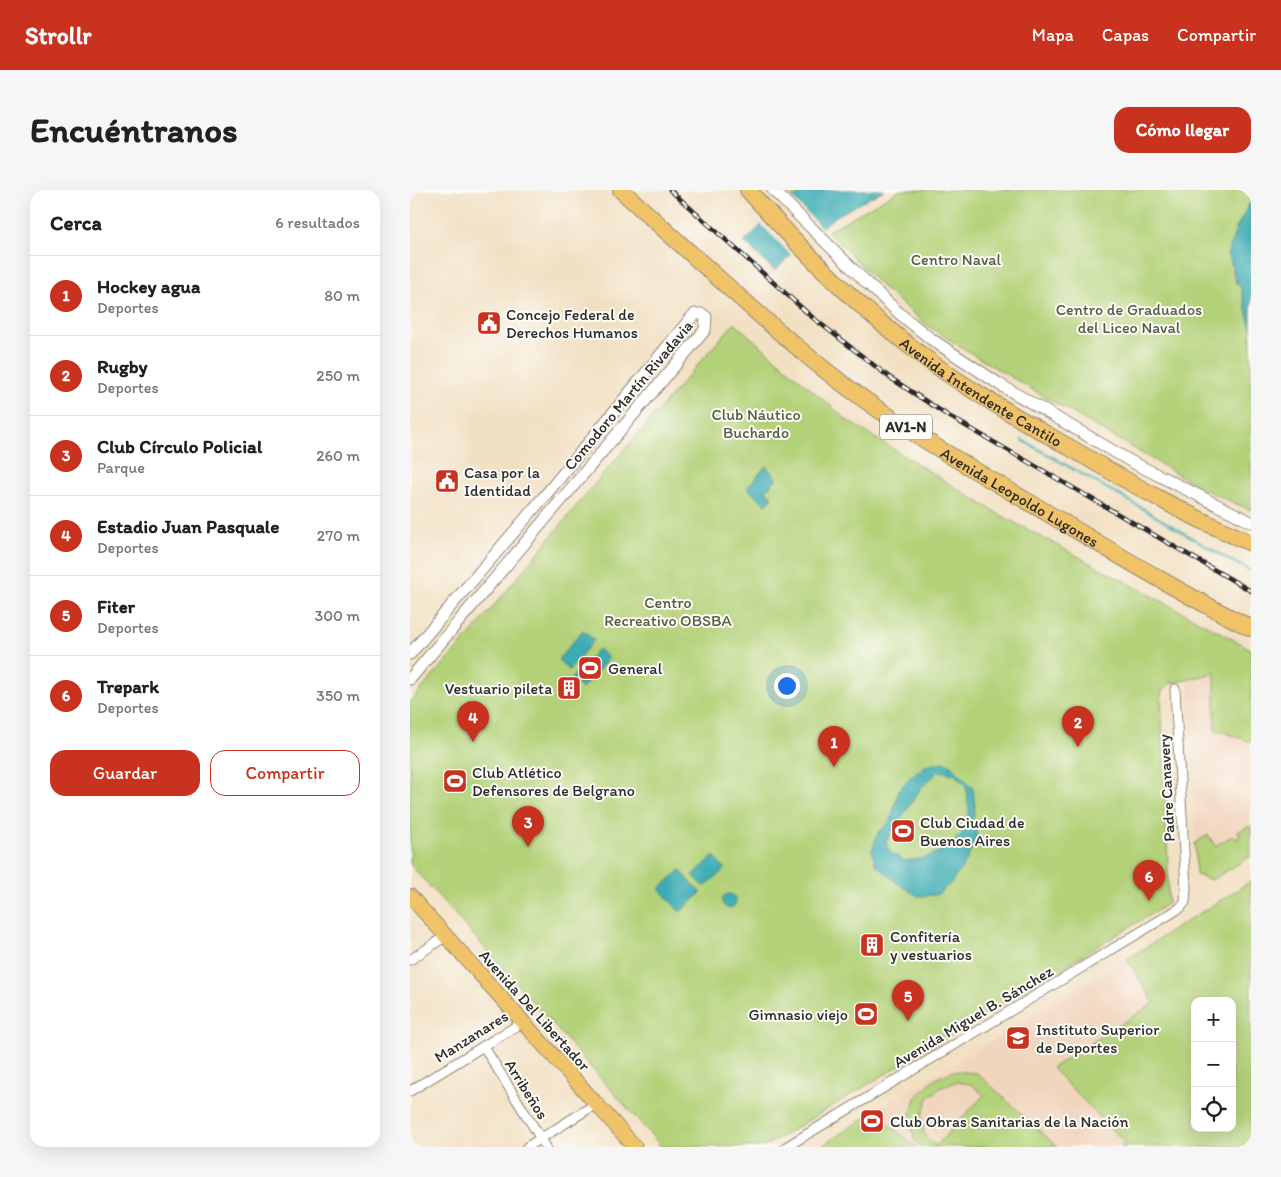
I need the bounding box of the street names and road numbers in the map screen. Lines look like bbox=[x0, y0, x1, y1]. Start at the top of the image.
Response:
street label: Comodoro Martín Rivadavia bbox=[560, 316, 697, 474]
street label: Avenida Intendente Cantilo bbox=[896, 333, 1065, 451]
road number: AV1-N bbox=[880, 414, 932, 440]
street label: Avenida Leopoldo Lugones bbox=[937, 443, 1102, 551]
street label: Padre Canavery bbox=[1154, 733, 1179, 842]
street label: Avenida Del Libertador bbox=[475, 946, 595, 1075]
street label: Avenida Miguel B. Sánchez bbox=[890, 961, 1057, 1072]
street label: Manzanares bbox=[431, 1006, 512, 1067]
street label: Arribeños bbox=[501, 1056, 552, 1123]

